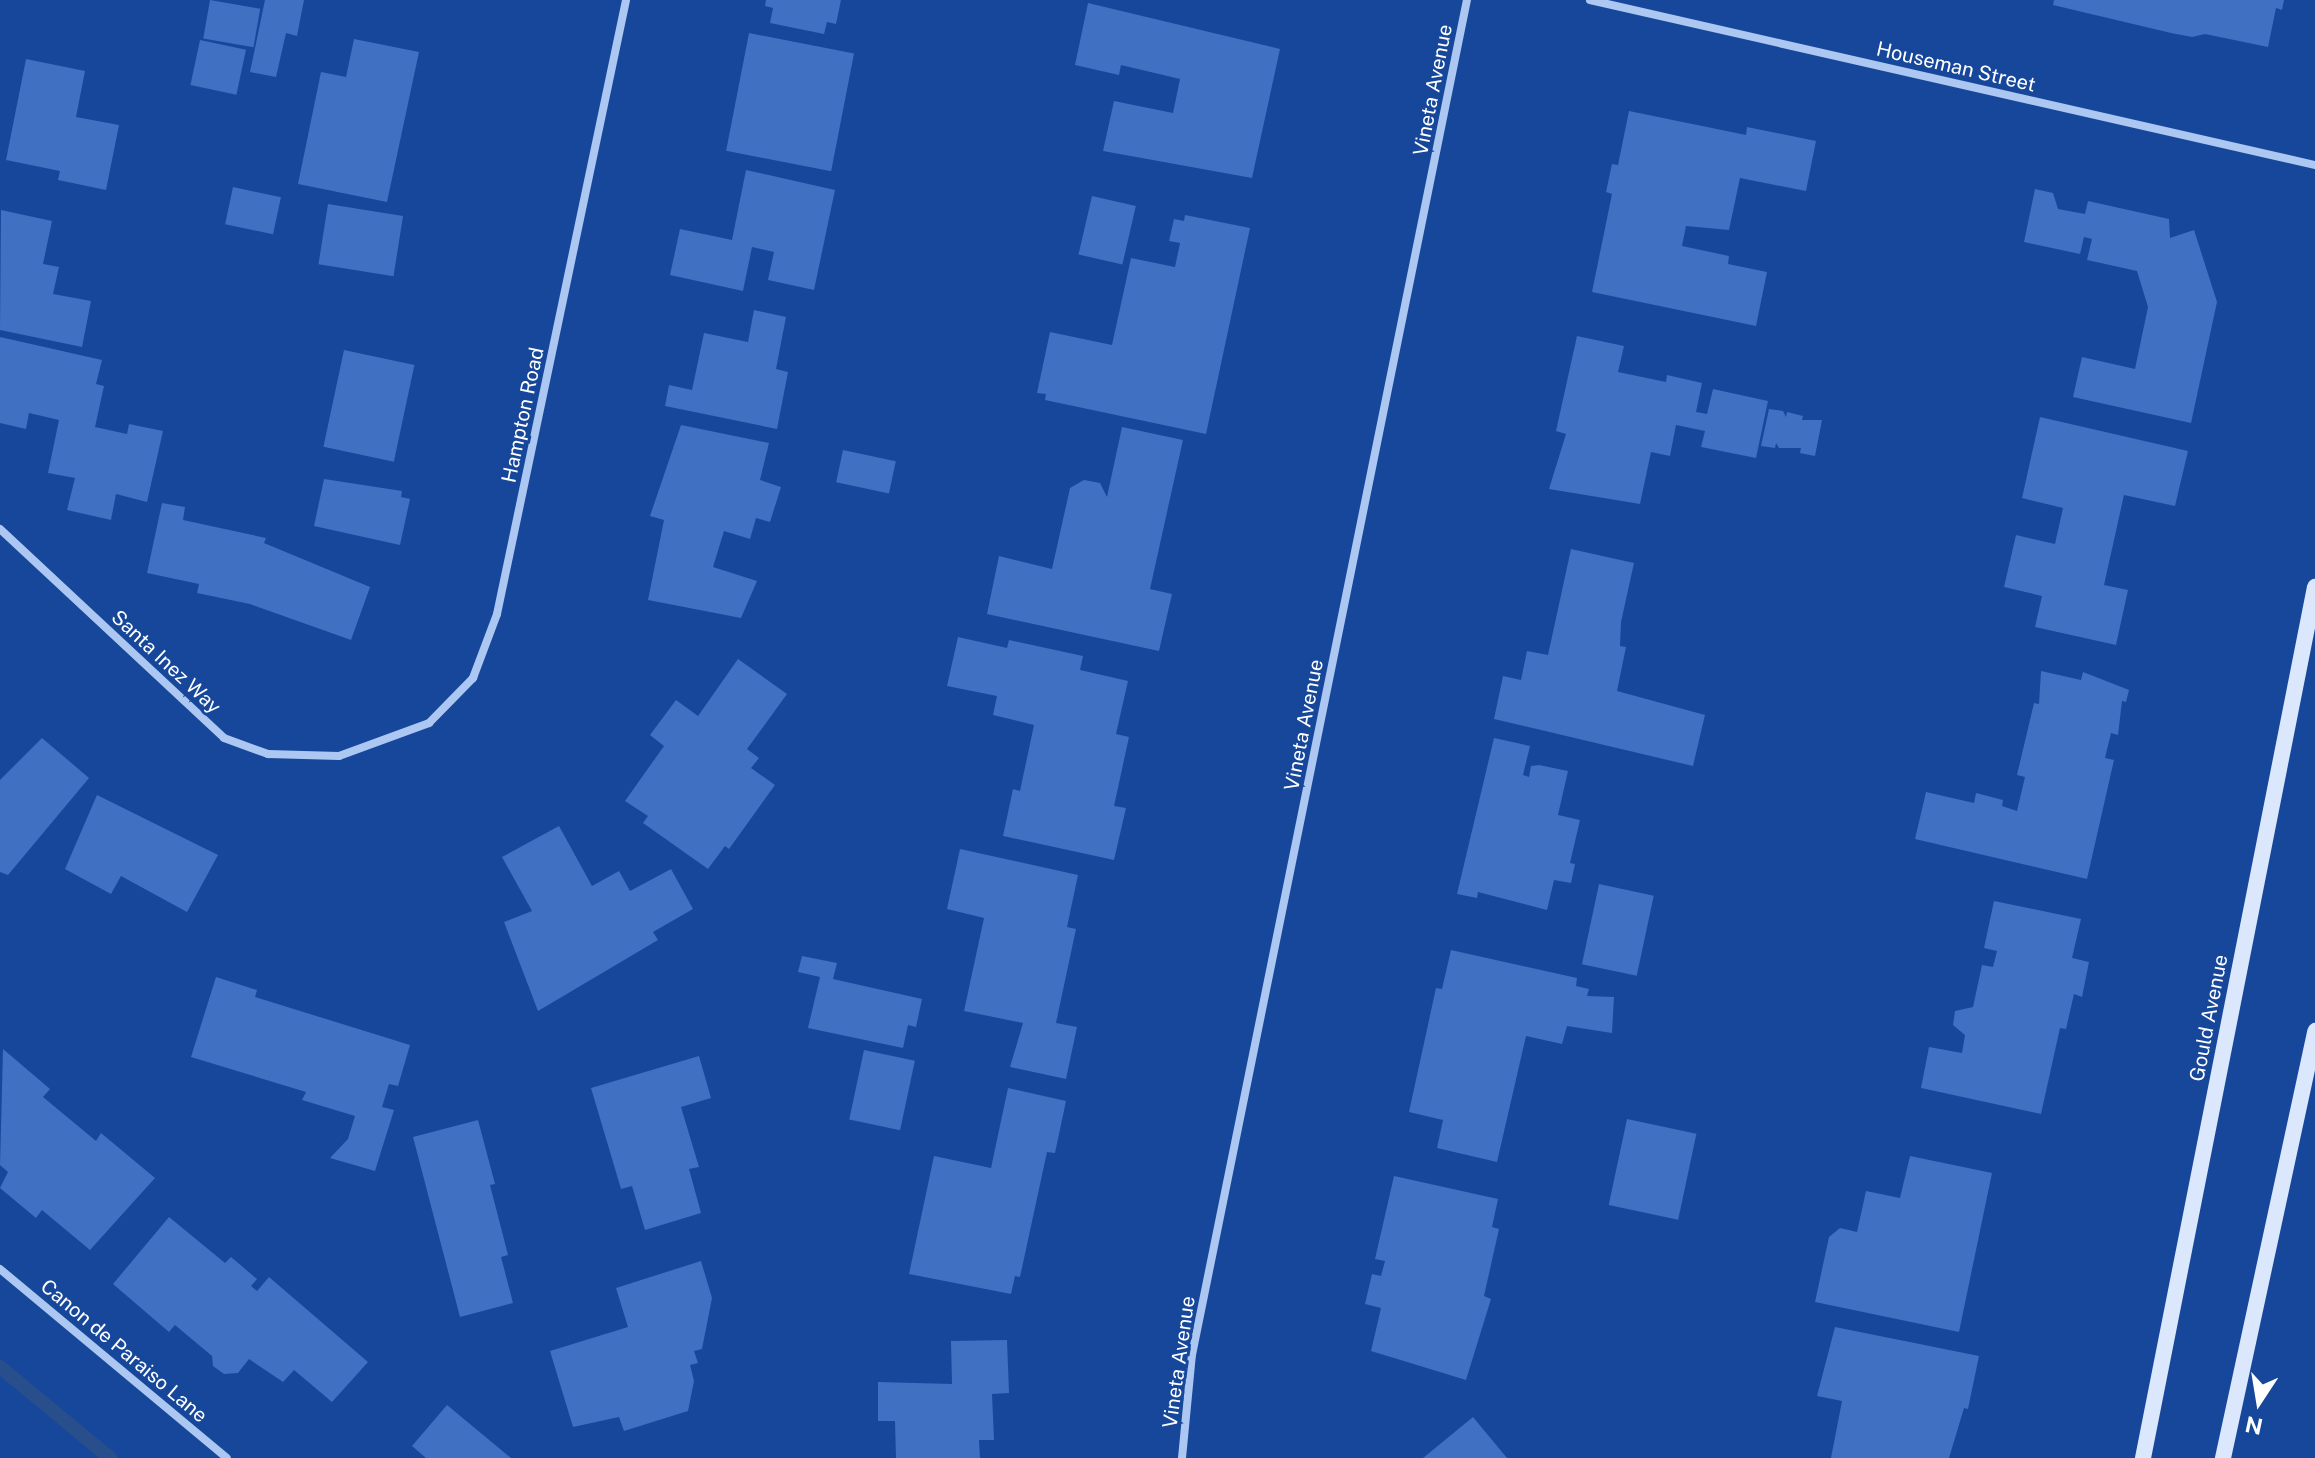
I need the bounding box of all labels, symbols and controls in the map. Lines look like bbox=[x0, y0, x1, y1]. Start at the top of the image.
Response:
street label: Vineta Avenue bbox=[1409, 22, 1457, 158]
street label: Houseman Street bbox=[1874, 37, 2038, 97]
street label: Hampton Road bbox=[497, 345, 549, 485]
street label: Santa Inez Way bbox=[106, 605, 226, 719]
street label: Vineta Avenue bbox=[1280, 657, 1328, 793]
street label: Gould Avenue bbox=[2185, 953, 2233, 1083]
street label: Canon de Paraiso Lane bbox=[36, 1274, 212, 1428]
street label: Vineta Avenue bbox=[1158, 1294, 1200, 1430]
north arrow bbox=[2219, 1362, 2299, 1442]
text: N bbox=[2243, 1411, 2265, 1440]

